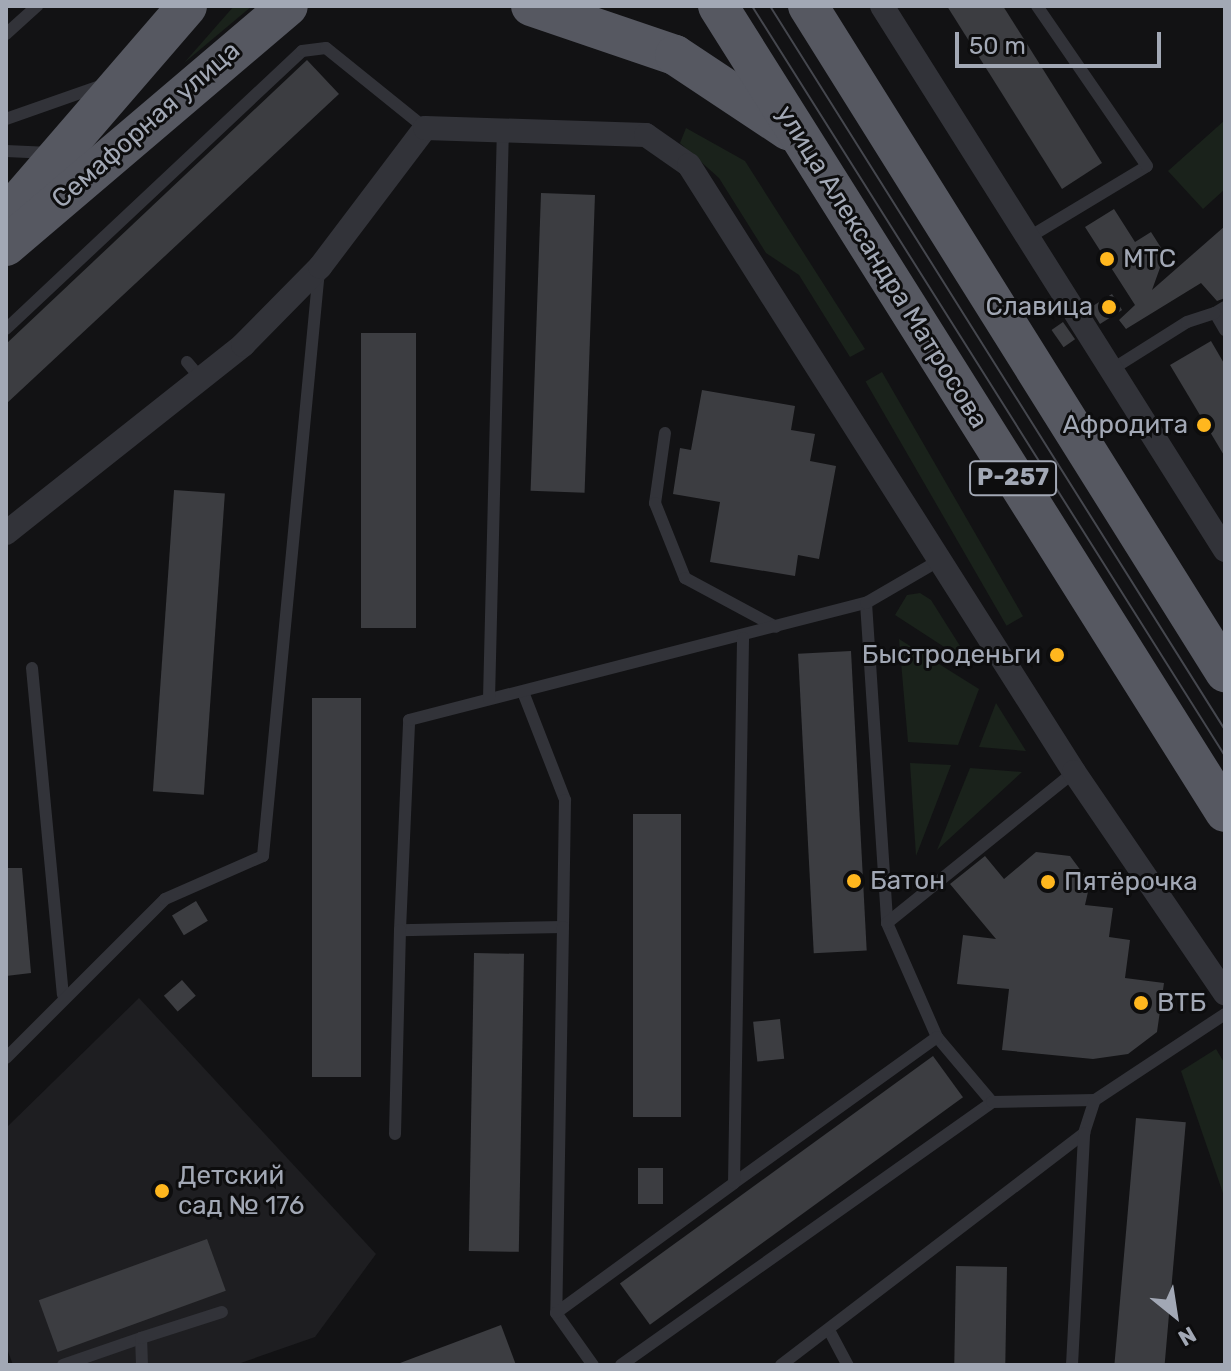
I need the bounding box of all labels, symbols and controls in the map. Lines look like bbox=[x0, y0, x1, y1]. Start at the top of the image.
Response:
scale bar bbox=[959, 16, 1165, 66]
text: 50 m bbox=[969, 32, 1026, 60]
street label: Семафорная улица bbox=[46, 35, 246, 215]
street label: улица Александра Матросова bbox=[769, 100, 995, 434]
place label: МТС bbox=[1123, 243, 1176, 275]
marker: МТС bbox=[1098, 250, 1116, 268]
place label: Славица bbox=[985, 291, 1093, 323]
marker: Славица bbox=[1100, 298, 1118, 316]
place label: Афродита bbox=[1062, 409, 1188, 441]
marker: Афродита bbox=[1195, 416, 1213, 434]
road number: Р-257 bbox=[969, 458, 1057, 498]
place label: Быстроденьги bbox=[862, 639, 1041, 671]
marker: Быстроденьги bbox=[1048, 646, 1066, 664]
place label: Батон bbox=[870, 865, 945, 897]
place label: Пятёрочка bbox=[1064, 866, 1198, 898]
marker: Батон bbox=[845, 872, 863, 890]
marker: Пятёрочка bbox=[1039, 873, 1057, 891]
place label: ВТБ bbox=[1157, 987, 1206, 1019]
marker: ВТБ bbox=[1132, 994, 1150, 1012]
place label: Детский сад № 176 bbox=[178, 1160, 304, 1222]
marker: Детский сад № 176 bbox=[153, 1182, 171, 1200]
north arrow bbox=[1135, 1275, 1215, 1355]
text: N bbox=[1174, 1321, 1201, 1352]

